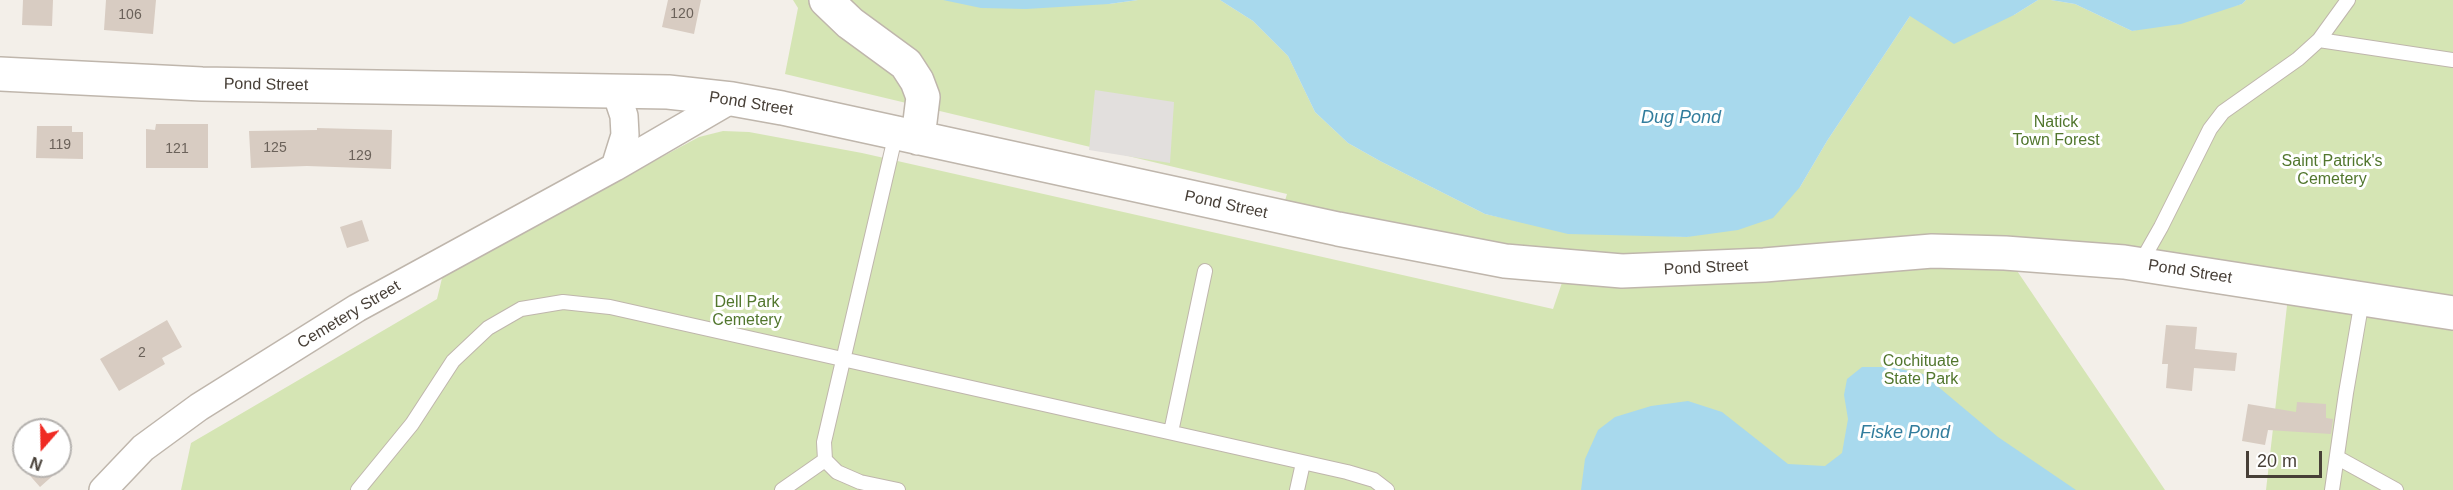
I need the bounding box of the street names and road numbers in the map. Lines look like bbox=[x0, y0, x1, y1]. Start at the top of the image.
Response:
street label: Pond Street bbox=[224, 75, 308, 95]
street label: Pond Street bbox=[708, 88, 794, 120]
street label: Pond Street bbox=[1183, 187, 1269, 223]
street label: Pond Street bbox=[1663, 256, 1749, 280]
street label: Pond Street bbox=[2147, 256, 2233, 288]
street label: Cemetery Street bbox=[294, 277, 404, 353]

